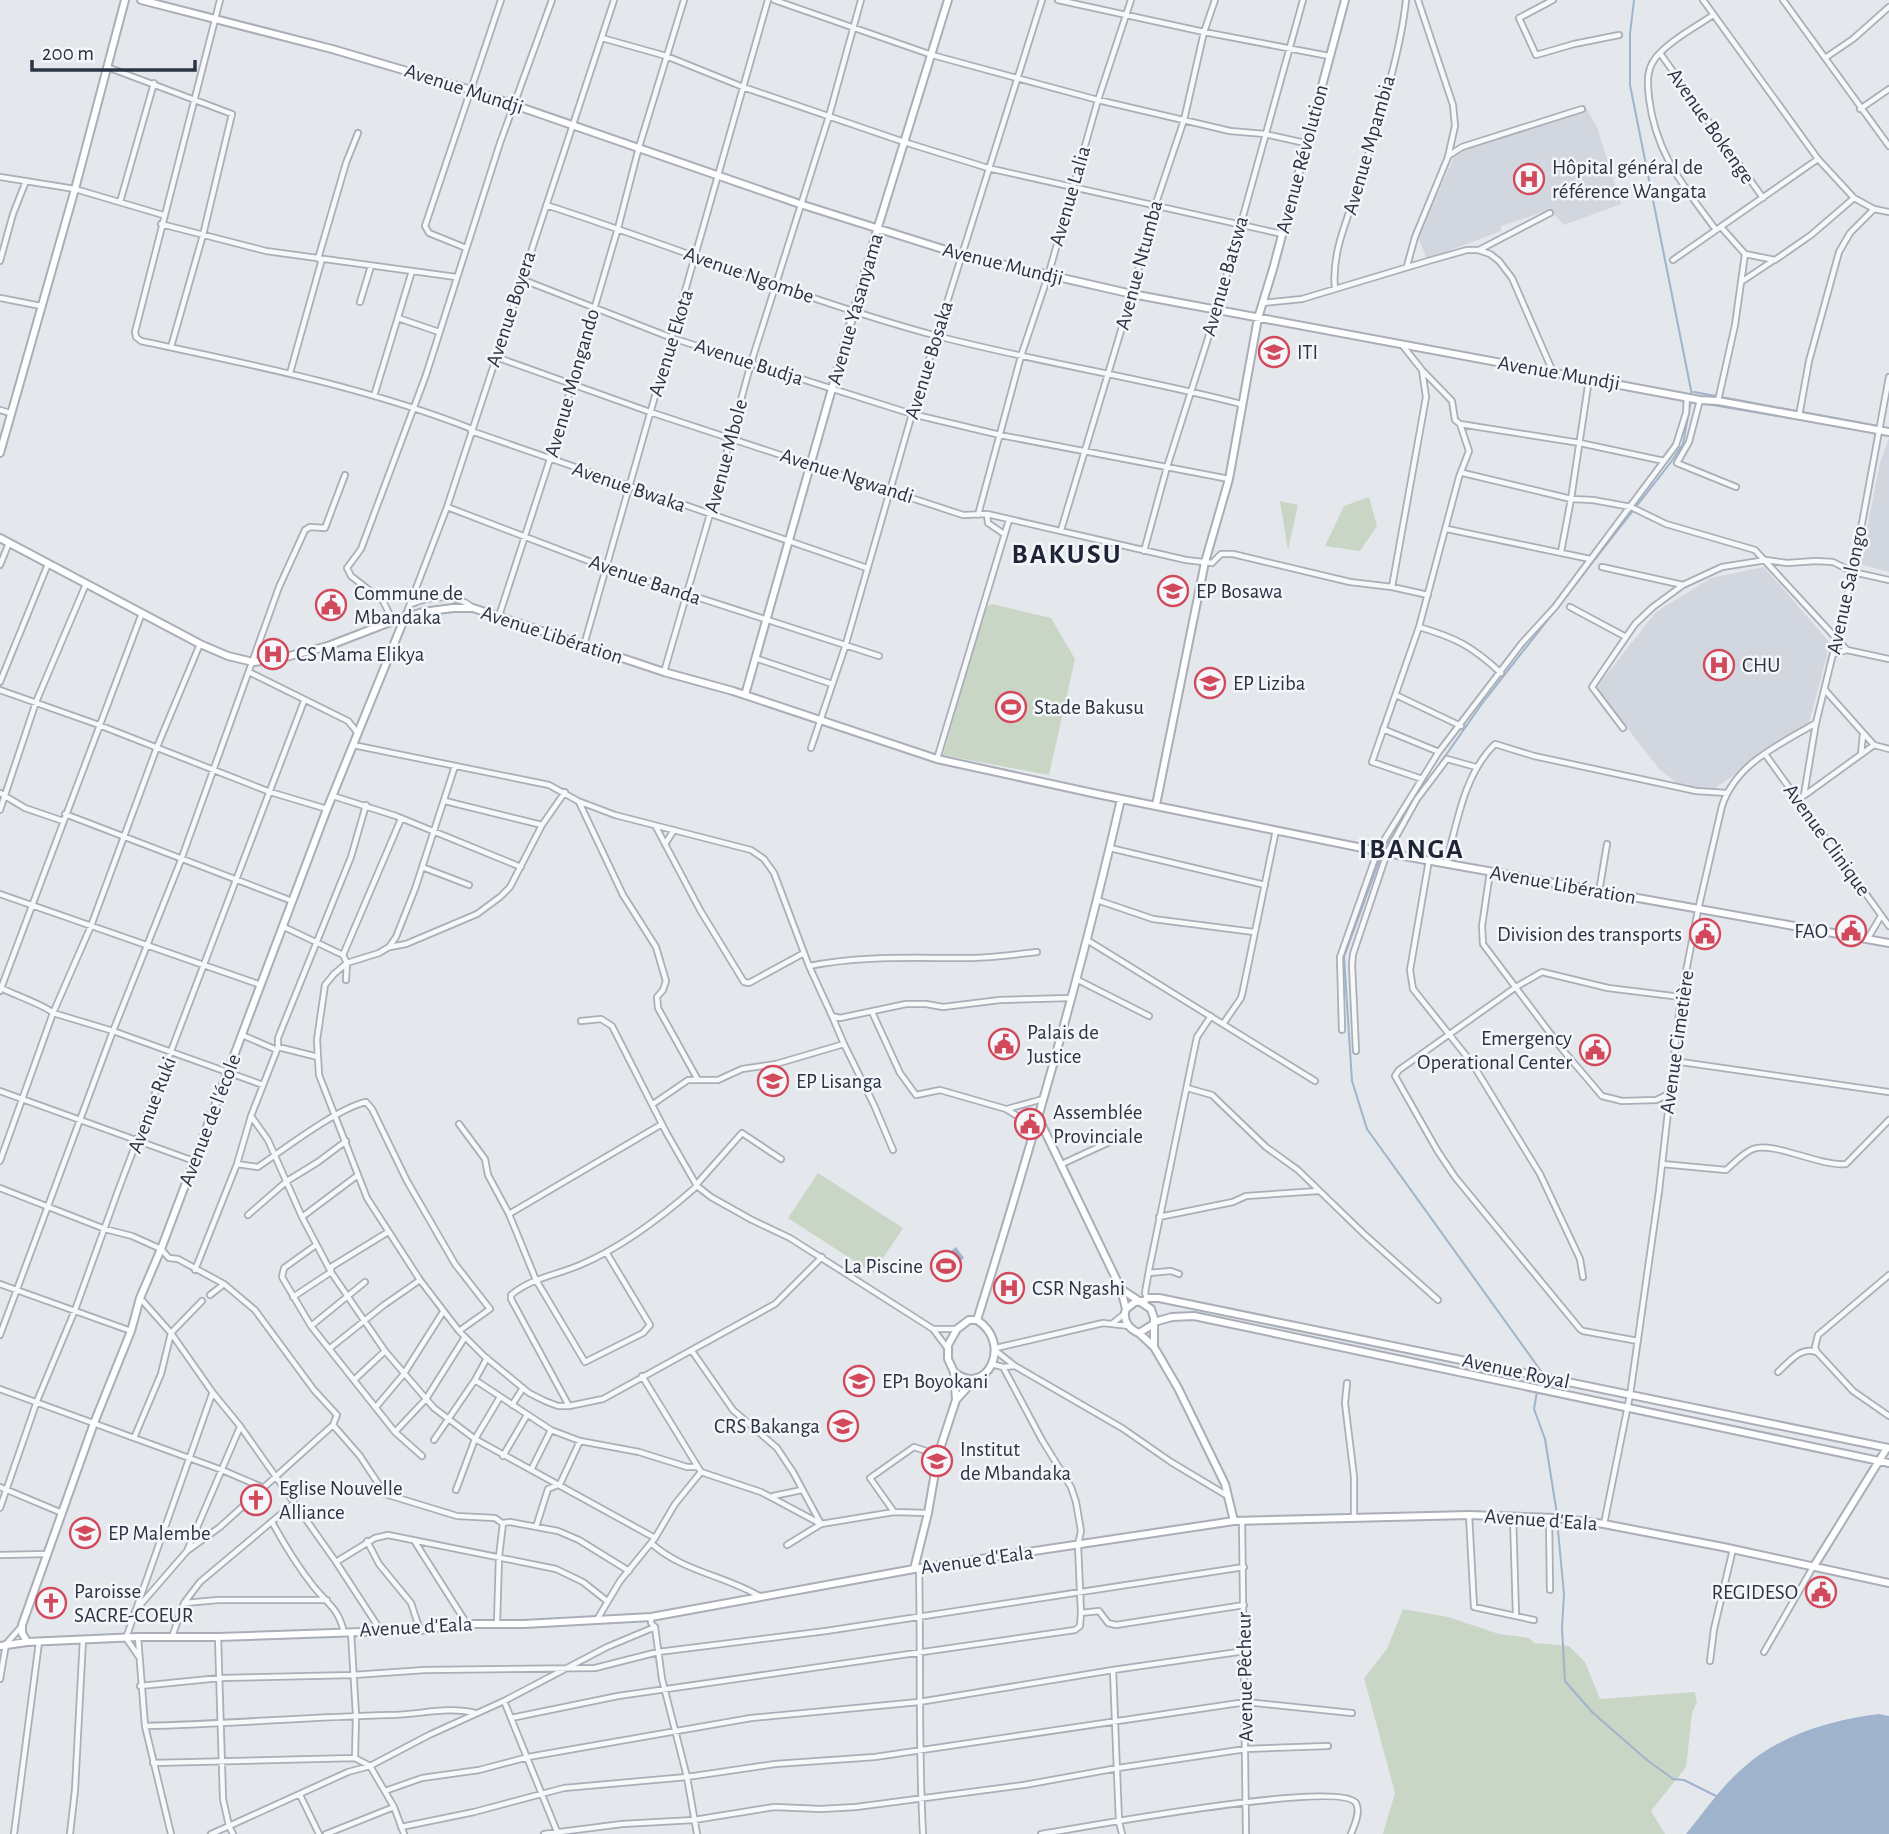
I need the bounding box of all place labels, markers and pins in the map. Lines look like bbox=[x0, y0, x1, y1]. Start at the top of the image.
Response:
place label: Hôpital général de référence Wangata bbox=[1552, 157, 1707, 202]
hospital icon: Hôpital général de référence Wangata bbox=[1512, 162, 1546, 196]
school or university icon: ITI bbox=[1257, 335, 1291, 369]
place label: ITI bbox=[1297, 342, 1318, 363]
school or university icon: EP Bosawa bbox=[1156, 574, 1190, 608]
place label: EP Bosawa bbox=[1196, 581, 1283, 602]
place label: Commune de Mbandaka bbox=[354, 583, 463, 628]
public building icon: Commune de Mbandaka bbox=[314, 588, 348, 622]
hospital icon: CS Mama Elikya bbox=[256, 637, 290, 671]
place label: CS Mama Elikya bbox=[296, 644, 425, 665]
hospital icon: CHU bbox=[1702, 648, 1736, 682]
place label: CHU bbox=[1742, 655, 1780, 676]
school or university icon: EP Liziba bbox=[1193, 666, 1227, 700]
place label: EP Liziba bbox=[1233, 673, 1306, 694]
sports icon: Stade Bakusu bbox=[994, 690, 1028, 724]
place label: Stade Bakusu bbox=[1034, 697, 1144, 718]
public building icon: FAO bbox=[1834, 914, 1868, 948]
public building icon: Division des transports bbox=[1688, 917, 1722, 951]
place label: FAO bbox=[1794, 921, 1828, 942]
place label: Division des transports bbox=[1497, 924, 1682, 945]
place label: Palais de Justice bbox=[1027, 1022, 1099, 1067]
public building icon: Palais de Justice bbox=[987, 1027, 1021, 1061]
place label: Emergency Operational Center bbox=[1417, 1028, 1572, 1073]
public building icon: Emergency Operational Center bbox=[1578, 1033, 1612, 1067]
school or university icon: EP Lisanga bbox=[756, 1064, 790, 1098]
place label: EP Lisanga bbox=[796, 1071, 882, 1092]
place label: Assemblée Provinciale bbox=[1053, 1102, 1143, 1147]
public building icon: Assemblée Provinciale bbox=[1013, 1107, 1047, 1141]
sports icon: La Piscine bbox=[929, 1249, 963, 1283]
place label: La Piscine bbox=[844, 1256, 923, 1277]
hospital icon: CSR Ngashi bbox=[992, 1271, 1026, 1305]
place label: CSR Ngashi bbox=[1032, 1278, 1125, 1299]
school or university icon: EP1 Boyokani bbox=[842, 1364, 876, 1398]
place label: EP1 Boyokani bbox=[882, 1371, 988, 1392]
school or university icon: CRS Bakanga bbox=[826, 1409, 860, 1443]
place label: CRS Bakanga bbox=[714, 1416, 820, 1437]
place label: Institut de Mbandaka bbox=[960, 1439, 1071, 1484]
school or university icon: Institut de Mbandaka bbox=[920, 1444, 954, 1478]
place label: Eglise Nouvelle Alliance bbox=[279, 1478, 403, 1523]
church icon: Eglise Nouvelle Alliance bbox=[239, 1483, 273, 1517]
school or university icon: EP Malembe bbox=[68, 1516, 102, 1550]
place label: EP Malembe bbox=[108, 1523, 211, 1544]
public building icon: REGIDESO bbox=[1804, 1575, 1838, 1609]
place label: Paroisse SACRE-COEUR bbox=[74, 1581, 193, 1626]
place label: REGIDESO bbox=[1711, 1582, 1798, 1603]
church icon: Paroisse SACRE-COEUR bbox=[34, 1586, 68, 1620]

